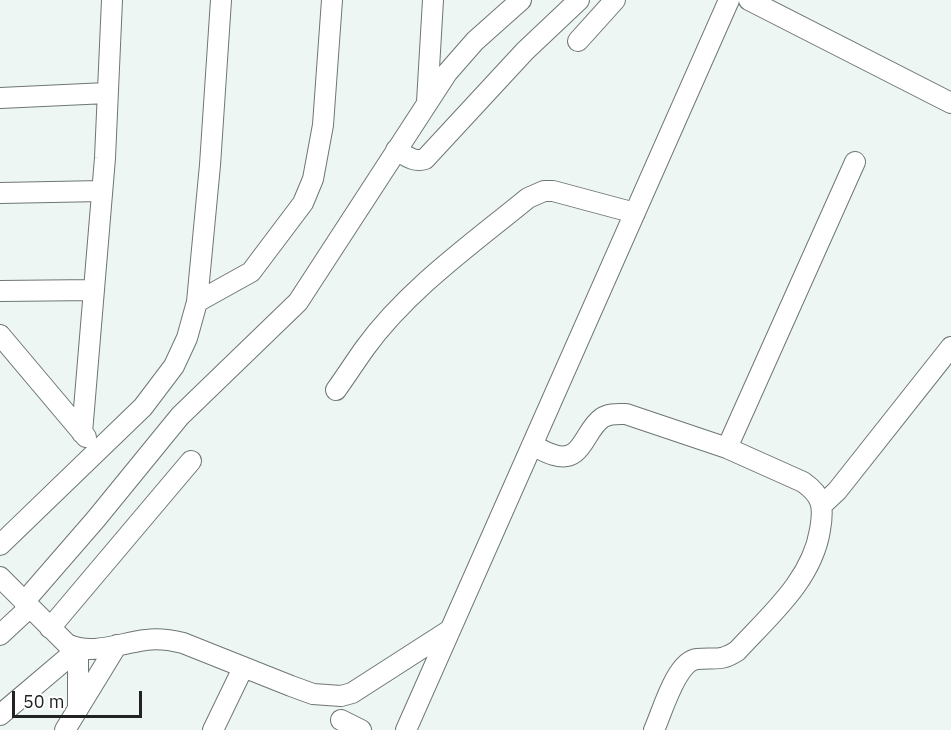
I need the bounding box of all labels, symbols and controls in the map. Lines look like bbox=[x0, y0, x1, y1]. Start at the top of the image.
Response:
scale bar bbox=[15, 679, 146, 717]
text: 50 m bbox=[23, 690, 65, 713]

